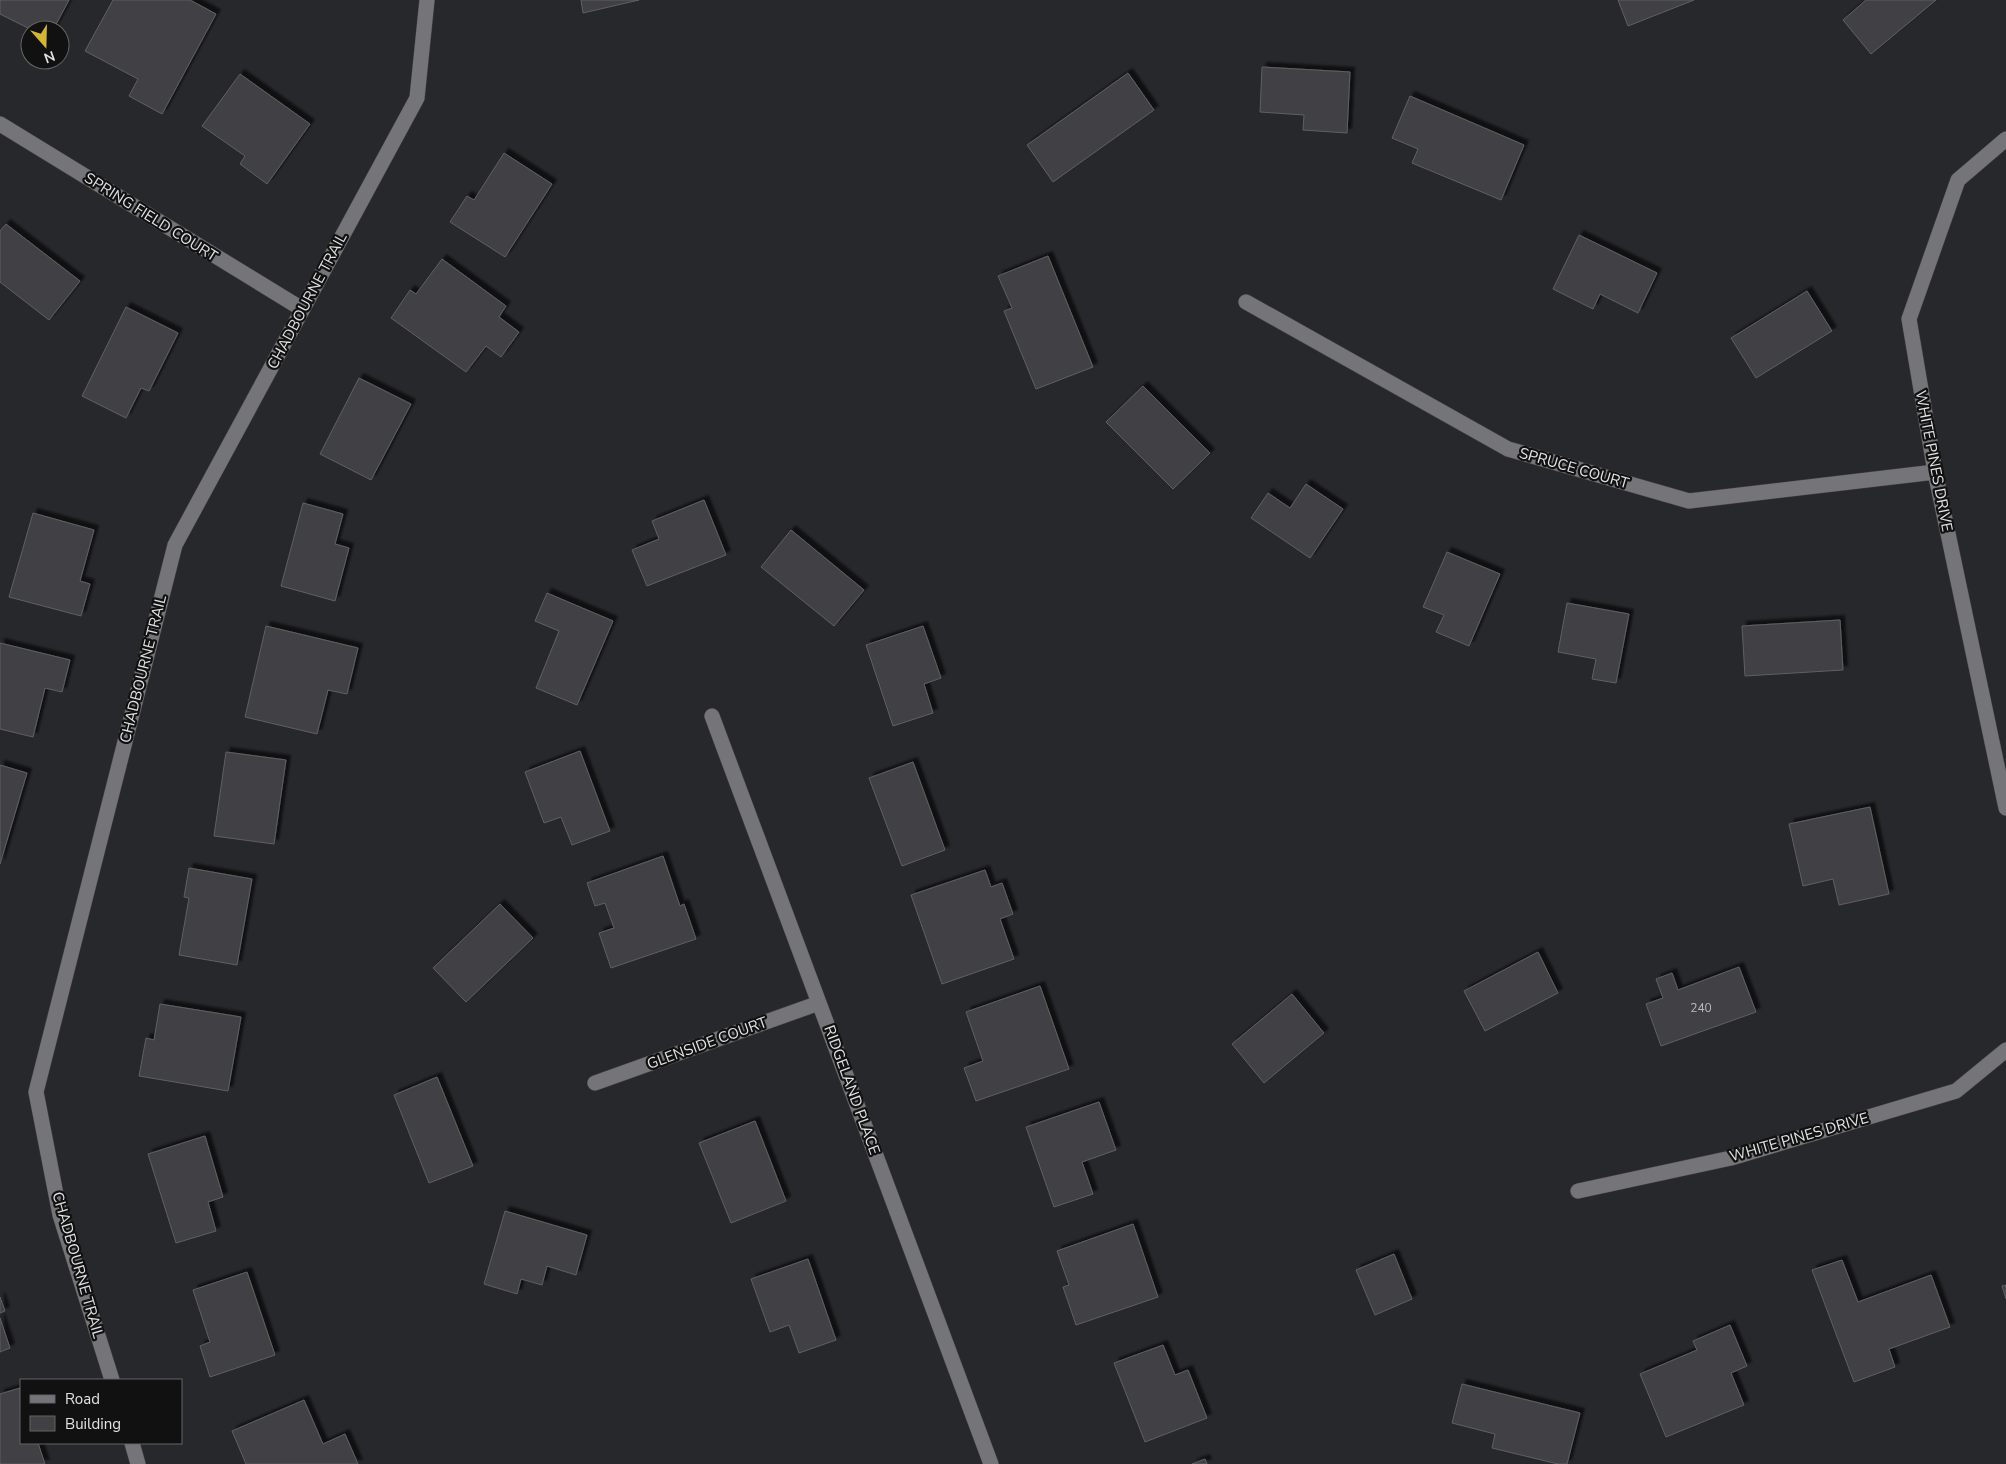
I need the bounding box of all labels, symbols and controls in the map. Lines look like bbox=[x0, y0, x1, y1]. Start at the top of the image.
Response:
north arrow bbox=[20, 20, 70, 70]
text: N bbox=[41, 46, 57, 67]
street label: SPRING FIELD COURT bbox=[81, 168, 221, 266]
street label: CHADBOURNE TRAIL bbox=[263, 229, 351, 373]
street label: WHITE PINES DRIVE bbox=[1910, 389, 1958, 533]
street label: SPRUCE COURT bbox=[1517, 443, 1631, 493]
street label: CHADBOURNE TRAIL bbox=[115, 593, 171, 745]
house number: 240 bbox=[1690, 1000, 1712, 1016]
street label: GLENSIDE COURT bbox=[644, 1012, 770, 1074]
street label: RIDGELAND PLACE bbox=[819, 1022, 885, 1158]
street label: WHITE PINES DRIVE bbox=[1727, 1108, 1871, 1166]
street label: CHADBOURNE TRAIL bbox=[47, 1189, 109, 1341]
legend bbox=[20, 1379, 182, 1444]
text: Road bbox=[65, 1389, 100, 1409]
text: Building bbox=[65, 1414, 121, 1434]

